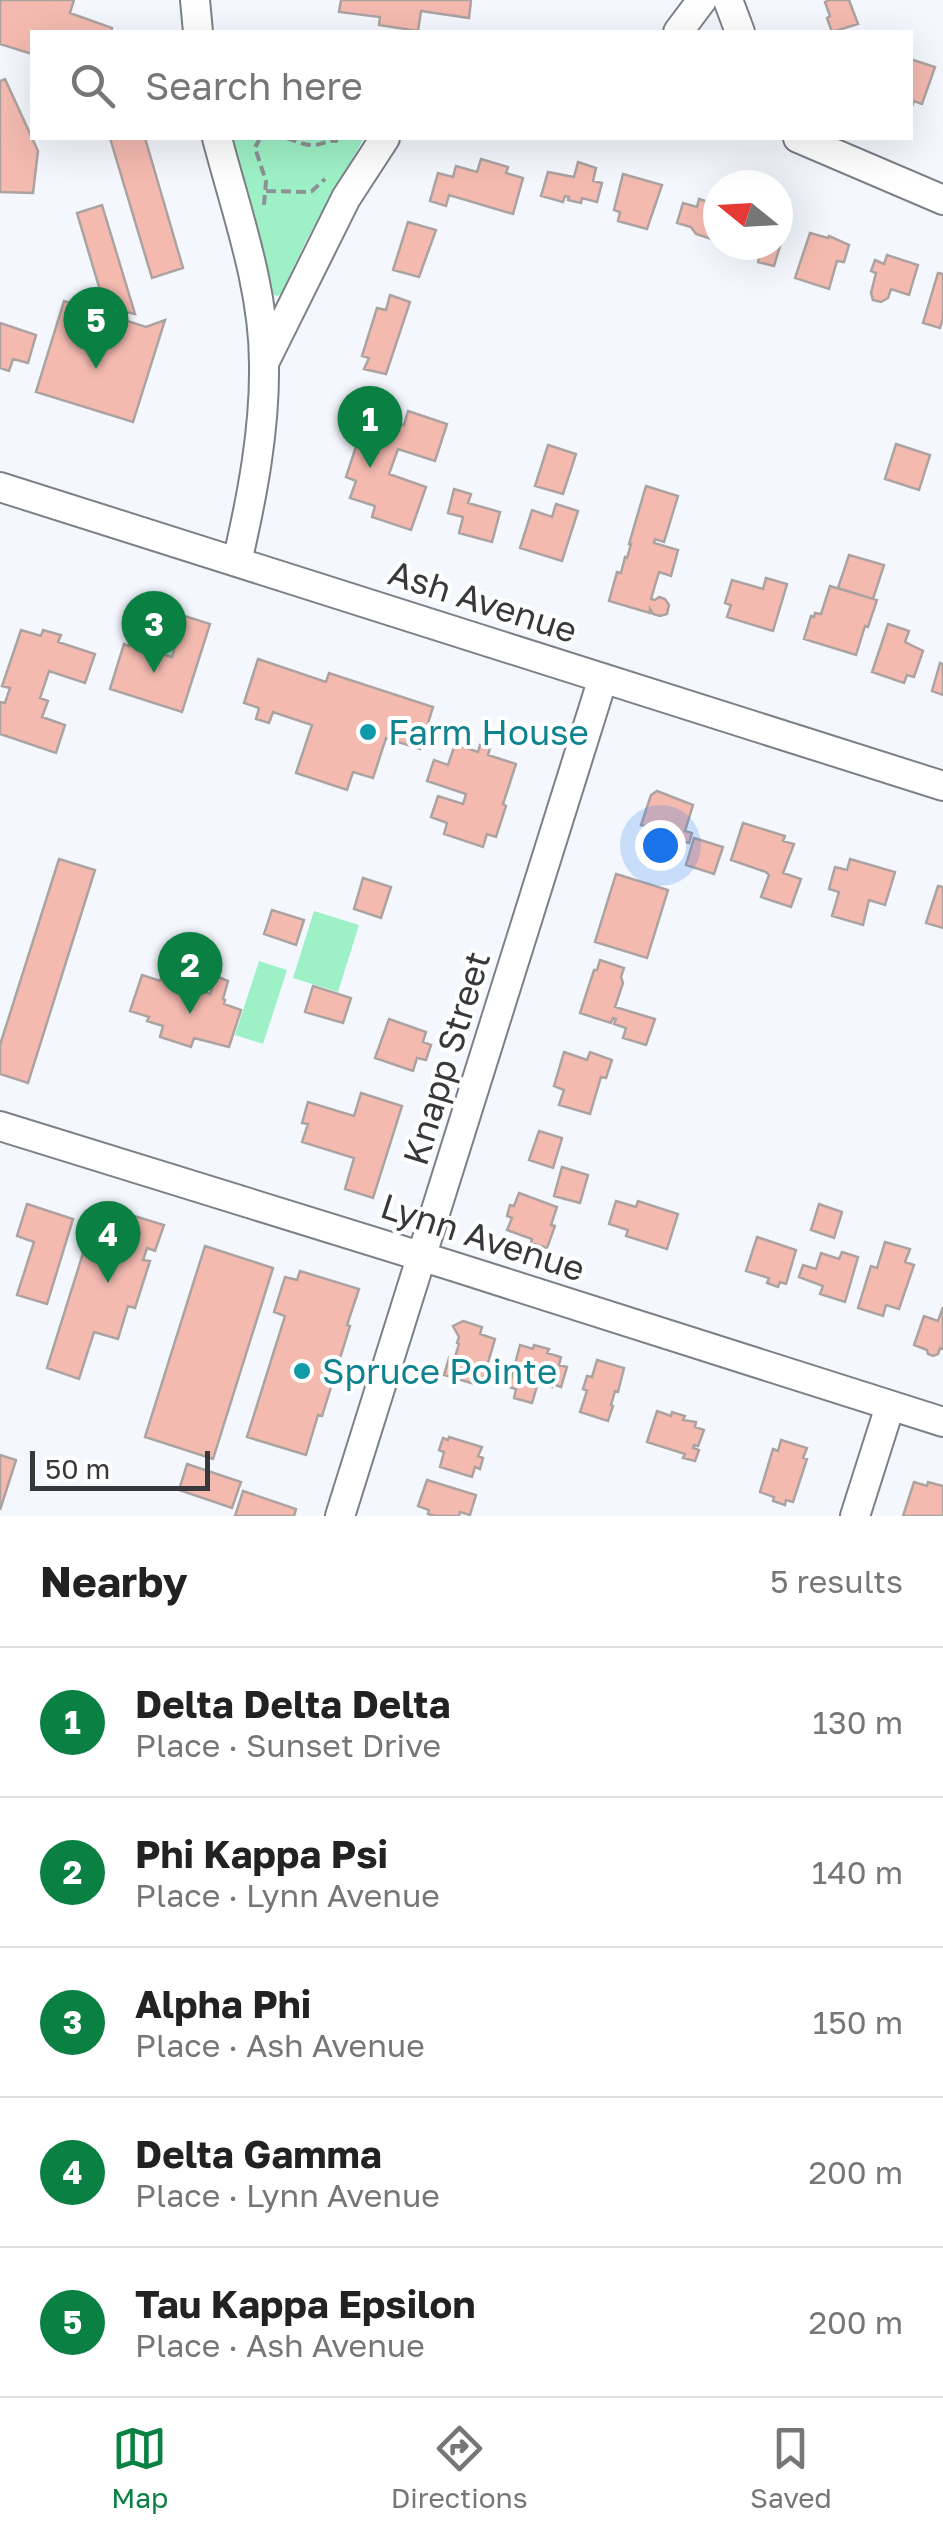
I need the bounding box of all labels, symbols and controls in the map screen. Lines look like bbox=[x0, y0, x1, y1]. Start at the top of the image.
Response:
search box bbox=[30, 30, 913, 140]
icon: search bbox=[65, 58, 120, 113]
text: Search here bbox=[145, 63, 363, 108]
north arrow bbox=[703, 170, 793, 260]
pin: 5 bbox=[64, 286, 128, 369]
pin: 1 bbox=[338, 386, 402, 468]
street label: Ash Avenue bbox=[383, 551, 583, 651]
pin: 3 bbox=[122, 590, 186, 673]
place label: Farm House bbox=[388, 711, 589, 753]
marker: Farm House bbox=[357, 721, 379, 743]
your location bbox=[635, 820, 686, 871]
pin: 2 bbox=[158, 932, 222, 1014]
street label: Knapp Street bbox=[394, 946, 498, 1170]
street label: Lynn Avenue bbox=[376, 1184, 590, 1290]
pin: 4 bbox=[76, 1200, 140, 1283]
place label: Spruce Pointe bbox=[322, 1350, 557, 1392]
marker: Spruce Pointe bbox=[291, 1360, 313, 1382]
scale bar bbox=[30, 1446, 210, 1490]
text: 50 m bbox=[45, 1452, 110, 1485]
text: Nearby bbox=[40, 1556, 188, 1606]
text: 5 results bbox=[770, 1562, 903, 1600]
text: Delta Delta Delta bbox=[135, 1681, 450, 1726]
text: 1 bbox=[64, 1703, 81, 1741]
text: 130 m bbox=[813, 1703, 903, 1741]
text: Place · Sunset Drive bbox=[135, 1726, 441, 1764]
text: Phi Kappa Psi bbox=[135, 1831, 388, 1876]
text: 2 bbox=[63, 1853, 82, 1891]
text: 140 m bbox=[812, 1853, 903, 1891]
text: Place · Lynn Avenue bbox=[135, 1876, 440, 1914]
text: Alpha Phi bbox=[135, 1981, 311, 2026]
text: 3 bbox=[63, 2003, 82, 2041]
text: 150 m bbox=[813, 2003, 903, 2041]
text: Place · Ash Avenue bbox=[135, 2026, 425, 2064]
text: Delta Gamma bbox=[135, 2131, 382, 2176]
text: 4 bbox=[62, 2153, 83, 2191]
text: 200 m bbox=[808, 2153, 903, 2191]
text: Place · Lynn Avenue bbox=[135, 2176, 440, 2214]
text: Tau Kappa Epsilon bbox=[135, 2281, 475, 2326]
text: 5 bbox=[63, 2303, 82, 2341]
text: 200 m bbox=[808, 2303, 903, 2341]
text: Place · Ash Avenue bbox=[135, 2326, 425, 2364]
tab: Map bbox=[111, 2421, 168, 2514]
tab: Directions bbox=[391, 2421, 528, 2514]
tab: Saved bbox=[750, 2421, 832, 2514]

